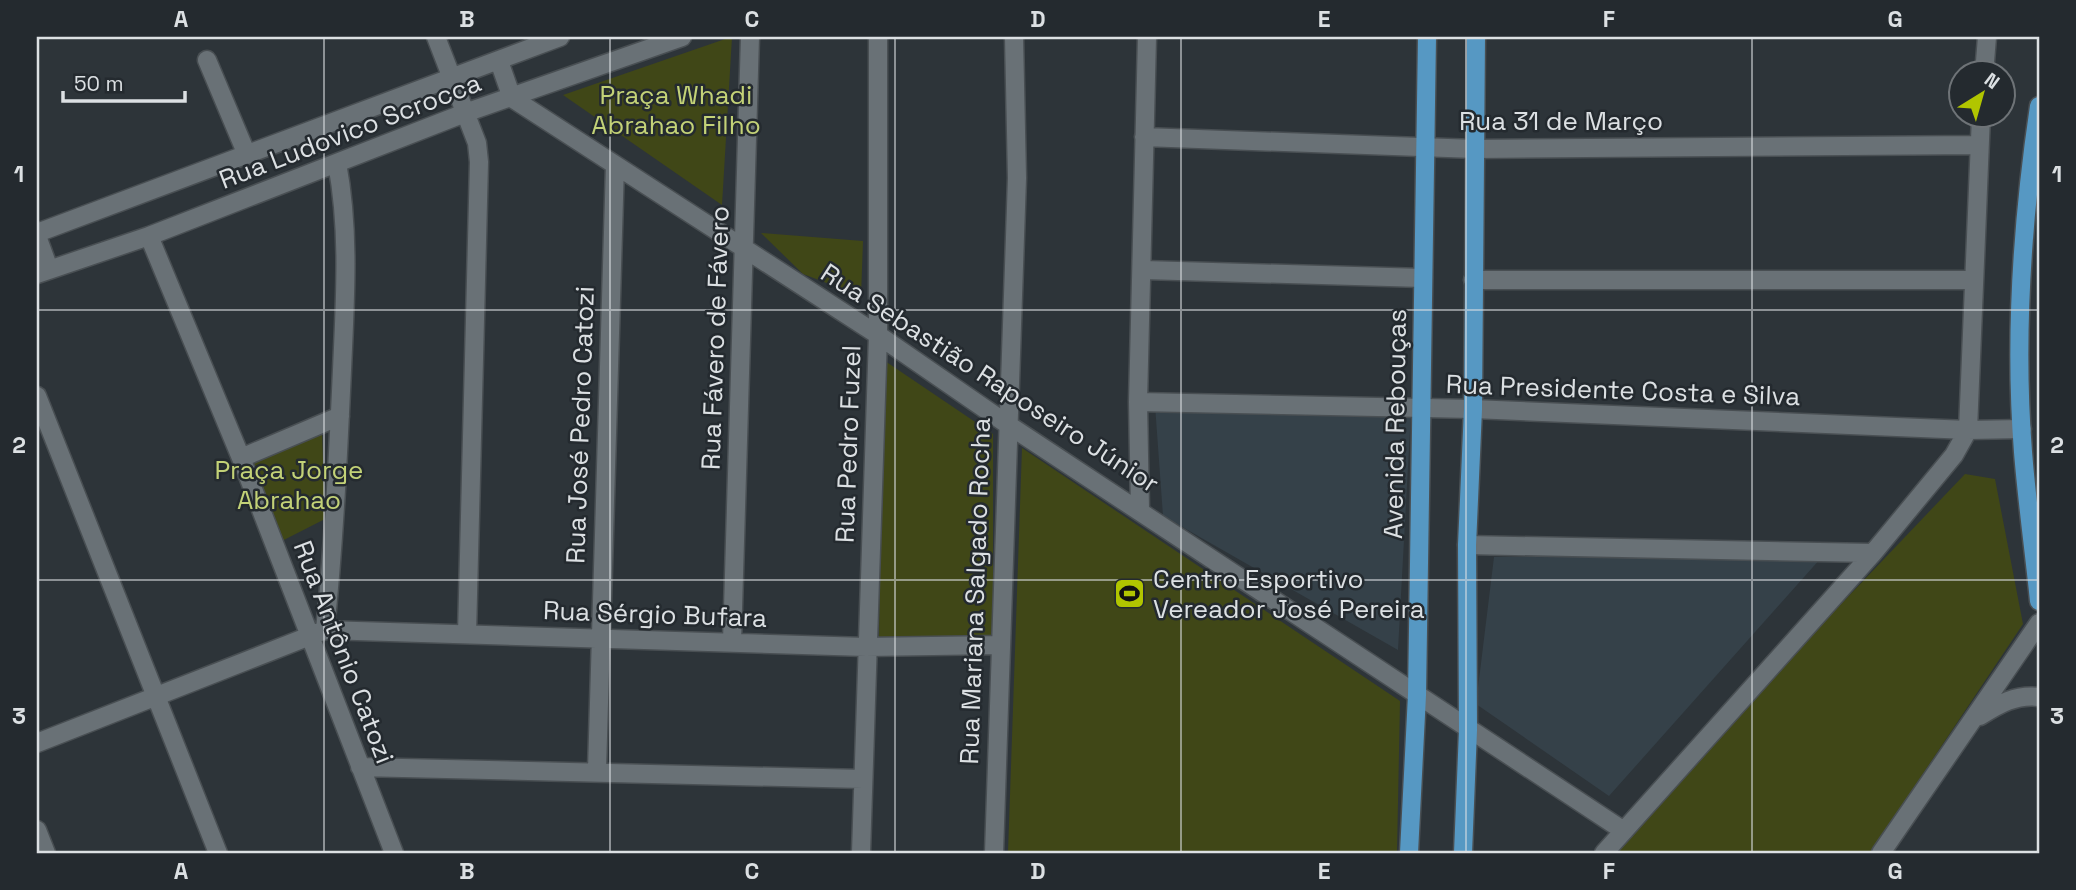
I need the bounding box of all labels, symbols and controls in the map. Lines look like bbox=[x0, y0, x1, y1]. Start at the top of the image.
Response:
text: A bbox=[174, 4, 189, 34]
text: B bbox=[459, 4, 475, 34]
text: C bbox=[745, 4, 759, 34]
text: D bbox=[1030, 4, 1046, 34]
text: E bbox=[1318, 4, 1330, 34]
text: F bbox=[1603, 4, 1615, 34]
text: G bbox=[1887, 4, 1903, 34]
scale bar bbox=[63, 60, 186, 104]
north arrow bbox=[1946, 60, 2016, 130]
street label: Rua Ludovico Scrocca bbox=[214, 65, 486, 197]
text: N bbox=[1979, 67, 2005, 95]
text: 50 m bbox=[74, 70, 124, 97]
park label: Praça Whadi Abrahao Filho bbox=[591, 78, 761, 142]
street label: Rua 31 de Março bbox=[1459, 104, 1663, 138]
text: 1 bbox=[14, 159, 24, 189]
text: 1 bbox=[2052, 159, 2062, 189]
street label: Rua Fávero de Fávero bbox=[693, 205, 737, 471]
street label: Rua Sebastião Raposeiro Júnior bbox=[814, 256, 1166, 500]
street label: Rua José Pedro Catozi bbox=[558, 286, 602, 564]
street label: Avenida Rebouças bbox=[1376, 309, 1414, 539]
street label: Rua Pedro Fuzel bbox=[828, 344, 868, 544]
street label: Rua Presidente Costa e Silva bbox=[1445, 367, 1801, 413]
street label: Rua Mariana Salgado Rocha bbox=[952, 417, 998, 765]
text: 2 bbox=[12, 430, 26, 460]
text: 2 bbox=[2050, 430, 2064, 460]
park label: Praça Jorge Abrahao bbox=[214, 453, 364, 517]
street label: Rua Antônio Catozi bbox=[286, 536, 402, 768]
place label: Centro Esportivo Vereador José Pereira bbox=[1153, 562, 1425, 626]
sports icon: Centro Esportivo Vereador José Pereira bbox=[1113, 577, 1147, 611]
street label: Rua Sérgio Bufara bbox=[542, 593, 768, 635]
text: 3 bbox=[12, 701, 26, 731]
text: 3 bbox=[2050, 701, 2064, 731]
text: A bbox=[174, 856, 189, 886]
text: B bbox=[459, 856, 475, 886]
text: C bbox=[745, 856, 759, 886]
text: D bbox=[1030, 856, 1046, 886]
text: E bbox=[1318, 856, 1330, 886]
text: F bbox=[1603, 856, 1615, 886]
text: G bbox=[1887, 856, 1903, 886]

